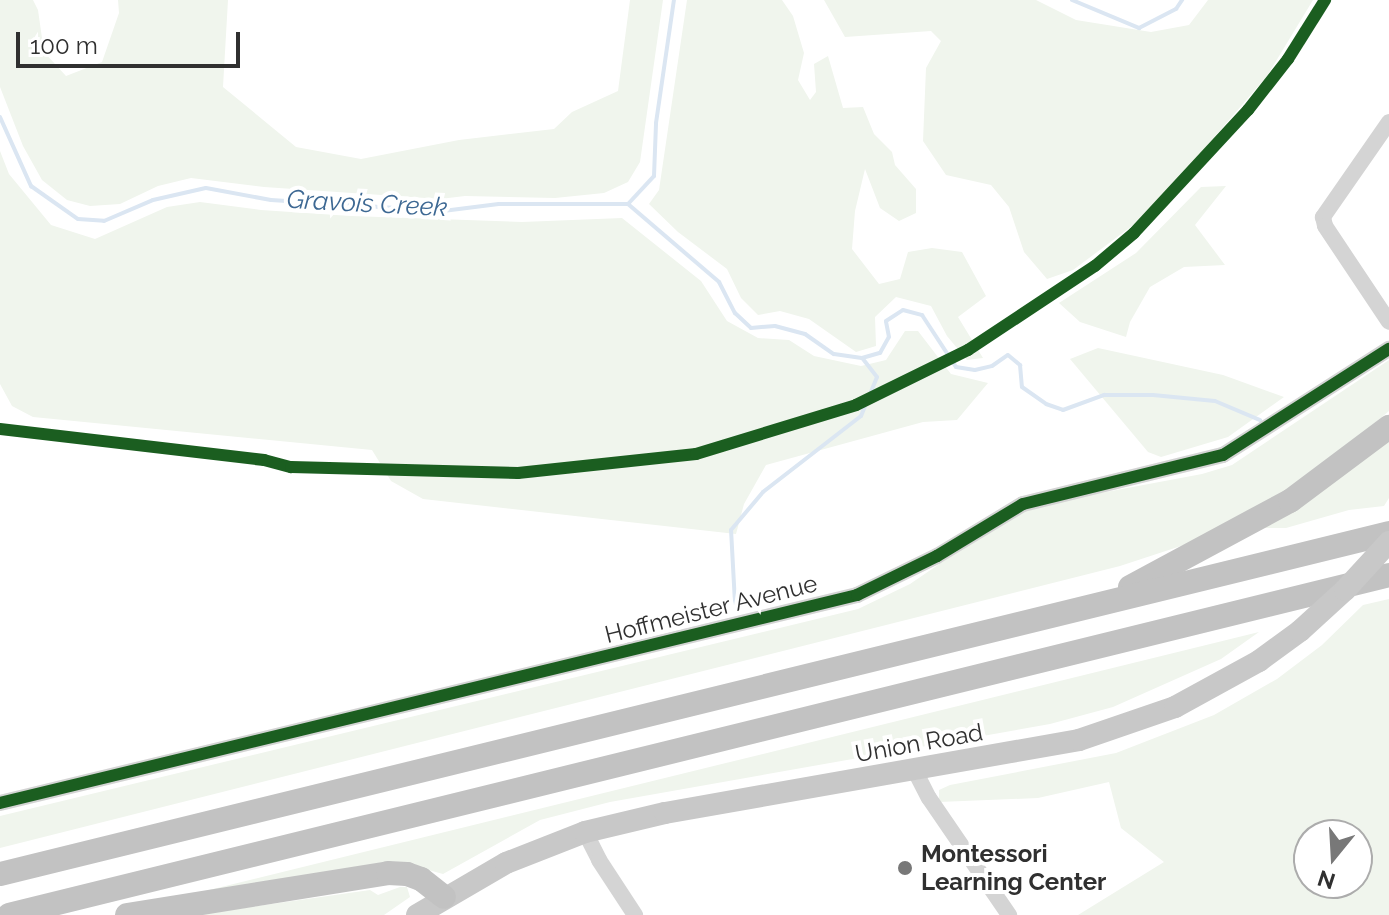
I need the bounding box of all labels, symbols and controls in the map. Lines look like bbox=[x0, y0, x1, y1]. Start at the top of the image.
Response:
scale bar bbox=[20, 16, 244, 66]
text: 100 m bbox=[30, 31, 98, 60]
water label: Gravois Creek bbox=[286, 184, 448, 224]
street label: Hoffmeister Avenue bbox=[601, 569, 821, 649]
street label: Union Road bbox=[853, 718, 985, 768]
north arrow bbox=[1293, 819, 1373, 899]
place label: Montessori Learning Center bbox=[921, 840, 1106, 896]
marker: Montessori Learning Center bbox=[896, 859, 914, 877]
text: N bbox=[1314, 865, 1338, 895]

